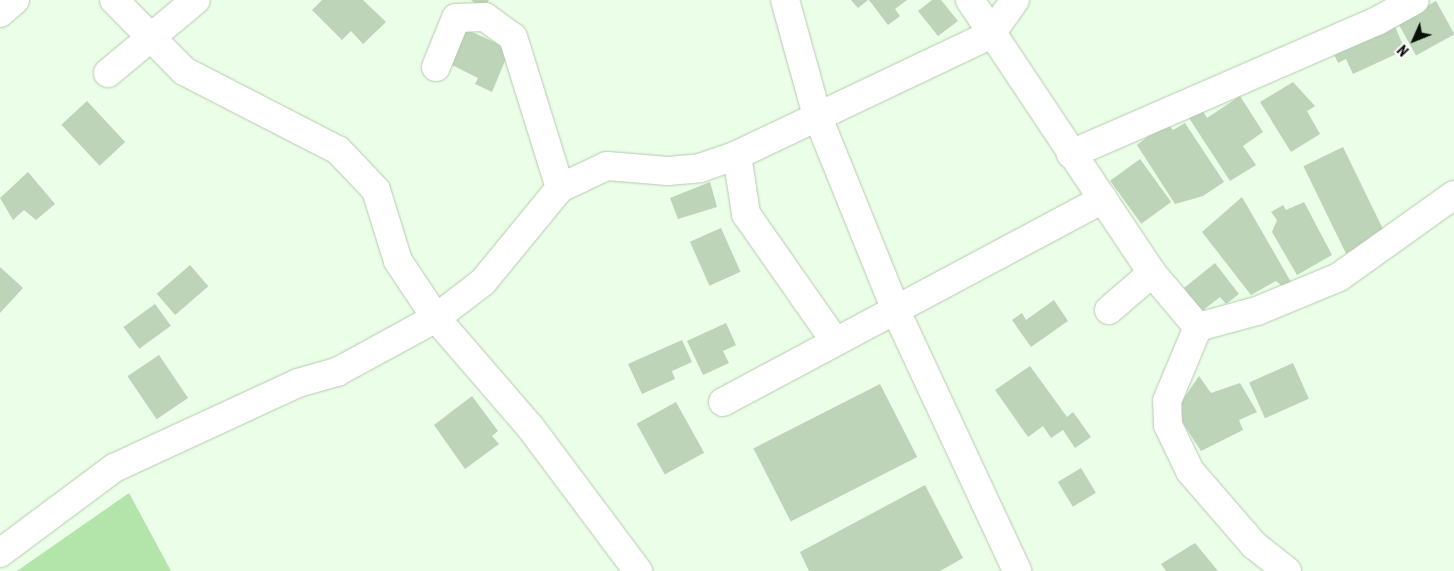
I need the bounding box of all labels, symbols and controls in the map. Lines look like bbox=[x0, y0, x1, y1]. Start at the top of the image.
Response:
north arrow bbox=[1389, 15, 1439, 65]
text: N bbox=[1394, 42, 1412, 59]

